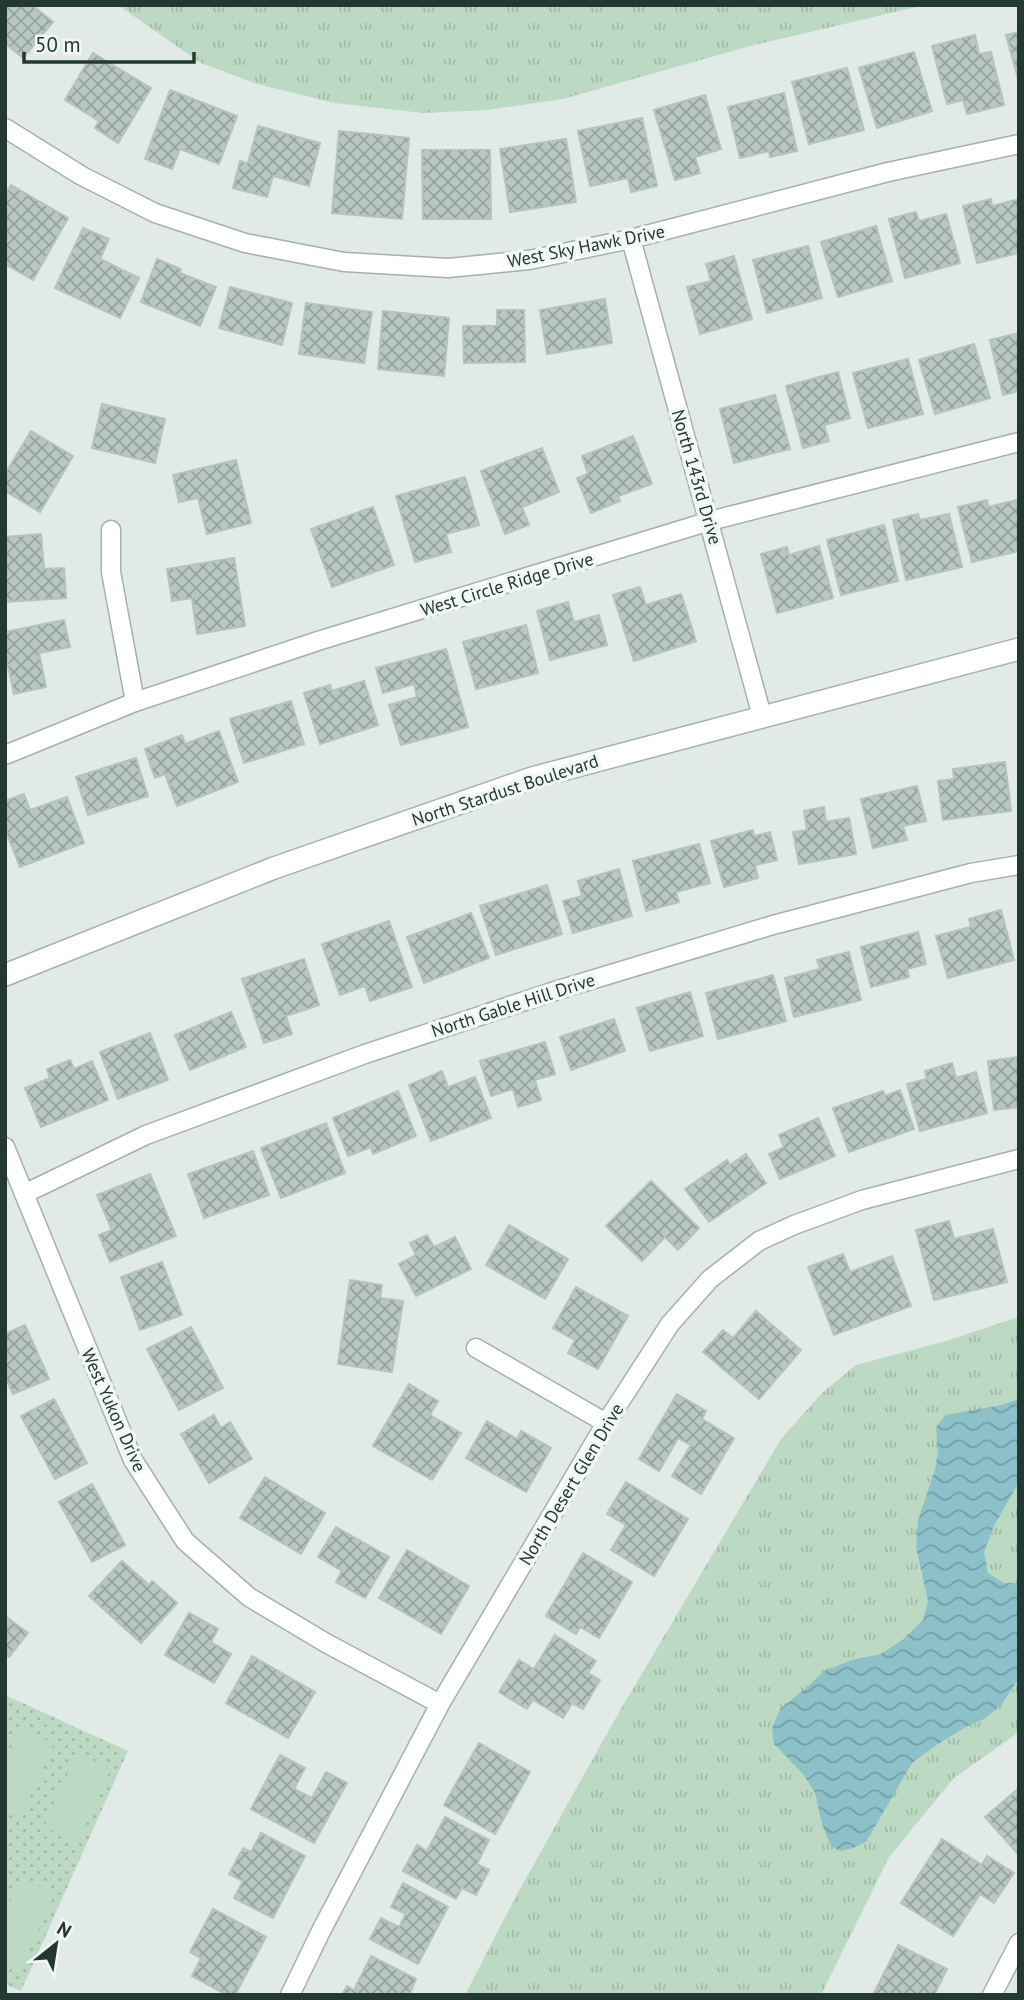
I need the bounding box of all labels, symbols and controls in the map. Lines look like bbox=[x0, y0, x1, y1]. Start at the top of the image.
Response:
scale bar bbox=[24, 21, 194, 65]
text: 50 m bbox=[35, 31, 81, 58]
street label: West Sky Hawk Drive bbox=[505, 219, 667, 273]
street label: North 143rd Drive bbox=[667, 407, 727, 547]
street label: West Circle Ridge Drive bbox=[418, 547, 596, 621]
street label: North Stardust Boulevard bbox=[409, 749, 601, 831]
street label: North Gable Hill Drive bbox=[428, 968, 598, 1042]
street label: West Yukon Drive bbox=[77, 1345, 151, 1475]
street label: North Desert Glen Drive bbox=[514, 1399, 628, 1569]
north arrow bbox=[21, 1909, 91, 1979]
text: N bbox=[53, 1916, 76, 1943]

